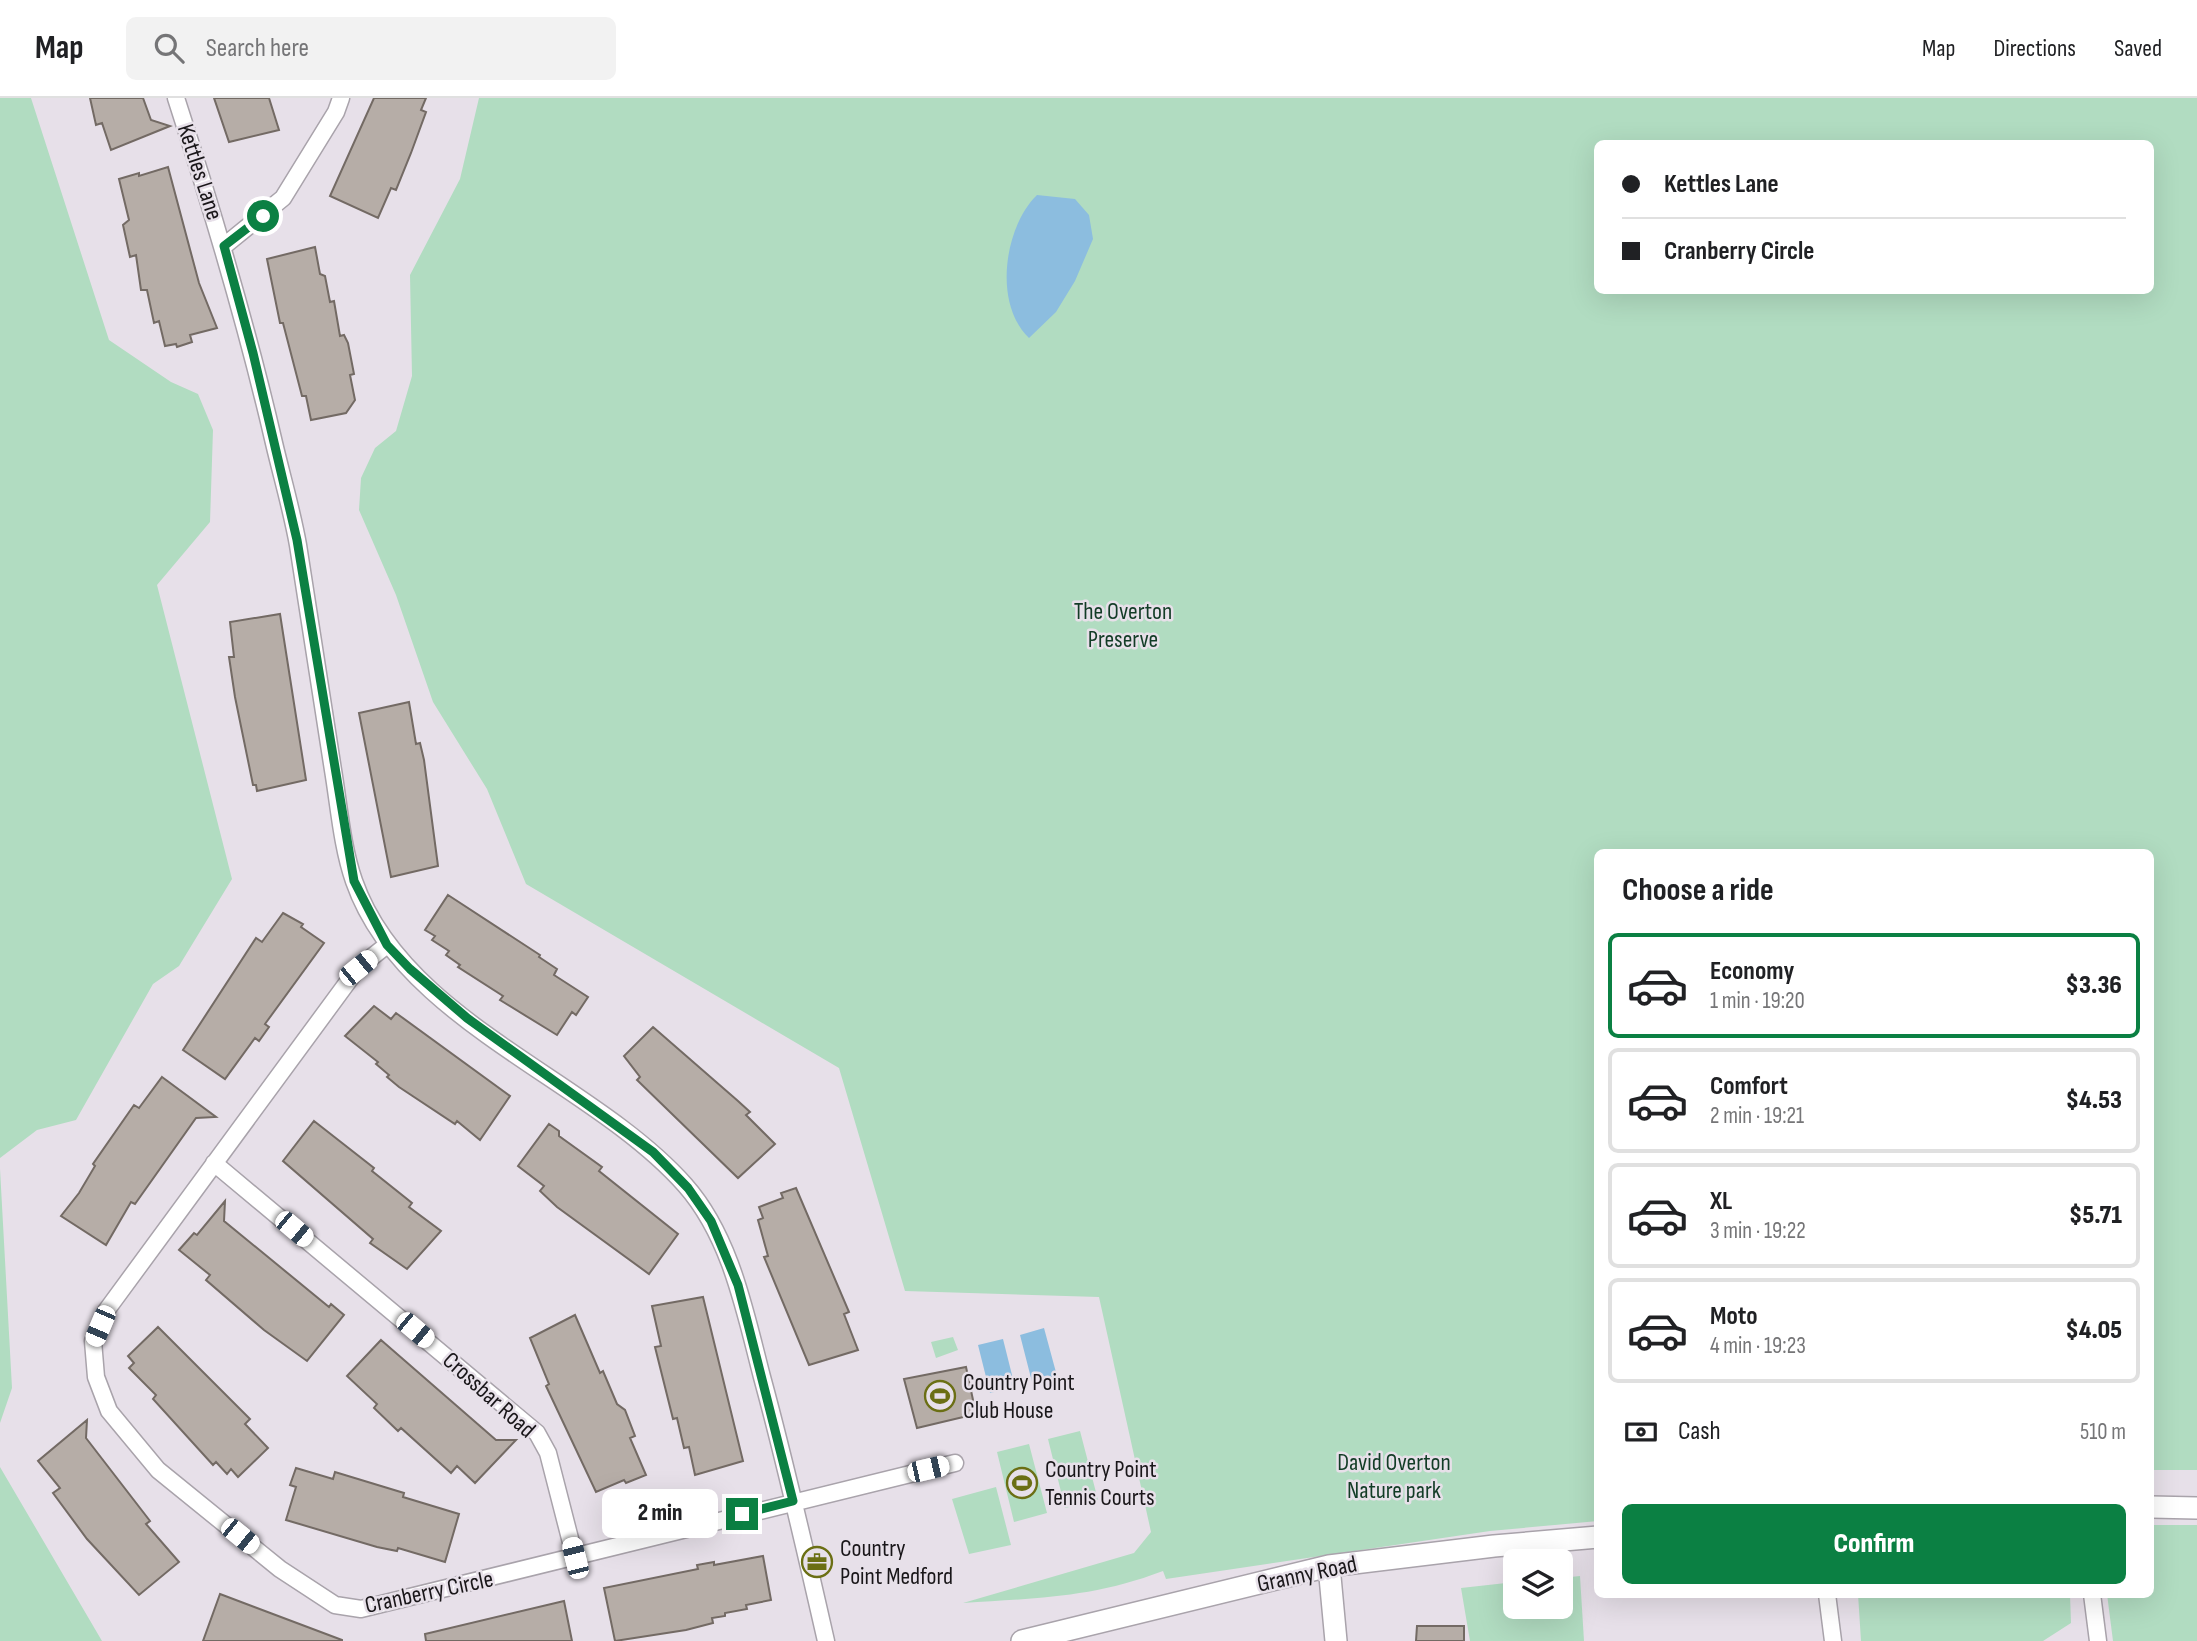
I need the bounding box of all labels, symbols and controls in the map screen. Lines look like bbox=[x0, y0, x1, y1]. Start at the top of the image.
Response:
search box bbox=[126, 17, 616, 80]
text: Map bbox=[35, 28, 84, 68]
icon: search bbox=[150, 29, 188, 67]
text: Search here bbox=[206, 33, 309, 64]
text: Map bbox=[1922, 34, 1955, 63]
text: Directions bbox=[1993, 34, 2076, 63]
text: Saved bbox=[2114, 34, 2162, 63]
street label: Kettles Lane bbox=[171, 120, 229, 224]
text: Kettles Lane bbox=[1664, 169, 1779, 200]
route start bbox=[247, 200, 279, 232]
text: Cranberry Circle bbox=[1664, 236, 1814, 267]
park label: The Overton Preserve bbox=[1074, 597, 1172, 654]
text: Choose a ride bbox=[1622, 871, 1774, 910]
car bbox=[336, 947, 381, 989]
icon: car bbox=[1626, 954, 1689, 1017]
text: Economy bbox=[1710, 956, 1794, 987]
text: $3.36 bbox=[2066, 970, 2122, 1001]
text: 1 min · 19:20 bbox=[1710, 987, 1805, 1015]
icon: car bbox=[1626, 1069, 1689, 1132]
text: Comfort bbox=[1710, 1071, 1788, 1102]
text: $4.53 bbox=[2066, 1085, 2122, 1116]
text: 2 min · 19:21 bbox=[1710, 1102, 1804, 1130]
icon: car bbox=[1626, 1184, 1689, 1247]
text: XL bbox=[1710, 1186, 1732, 1217]
text: $5.71 bbox=[2069, 1200, 2122, 1231]
car bbox=[272, 1207, 317, 1251]
text: 3 min · 19:22 bbox=[1710, 1217, 1806, 1245]
icon: car bbox=[1626, 1299, 1689, 1362]
text: Moto bbox=[1710, 1301, 1758, 1332]
car bbox=[83, 1303, 118, 1349]
car bbox=[393, 1308, 438, 1352]
text: $4.05 bbox=[2065, 1315, 2122, 1346]
text: 4 min · 19:23 bbox=[1710, 1332, 1806, 1360]
street label: Crossbar Road bbox=[437, 1346, 541, 1444]
place label: Country Point Club House bbox=[963, 1368, 1075, 1425]
sports icon: Country Point Club House bbox=[923, 1379, 957, 1413]
icon: cash bbox=[1622, 1413, 1660, 1451]
text: Cash bbox=[1678, 1416, 1721, 1447]
text: 510 m bbox=[2080, 1418, 2126, 1446]
park label: David Overton Nature park bbox=[1337, 1448, 1451, 1505]
car bbox=[906, 1454, 951, 1484]
place label: Country Point Tennis Courts bbox=[1045, 1455, 1157, 1512]
sports icon: Country Point Tennis Courts bbox=[1005, 1466, 1039, 1500]
callout: 2 min bbox=[602, 1490, 718, 1538]
route end bbox=[726, 1498, 758, 1530]
text: 2 min bbox=[638, 1499, 682, 1527]
button: Confirm bbox=[1622, 1504, 2126, 1584]
car bbox=[218, 1515, 263, 1557]
place label: Country Point Medford bbox=[840, 1534, 953, 1591]
car bbox=[560, 1535, 591, 1581]
office icon: Country Point Medford bbox=[800, 1545, 834, 1579]
street label: Granny Road bbox=[1254, 1549, 1360, 1599]
map controls bbox=[1503, 1549, 1573, 1619]
button: layers bbox=[1503, 1549, 1573, 1619]
street label: Cranberry Circle bbox=[362, 1564, 496, 1620]

